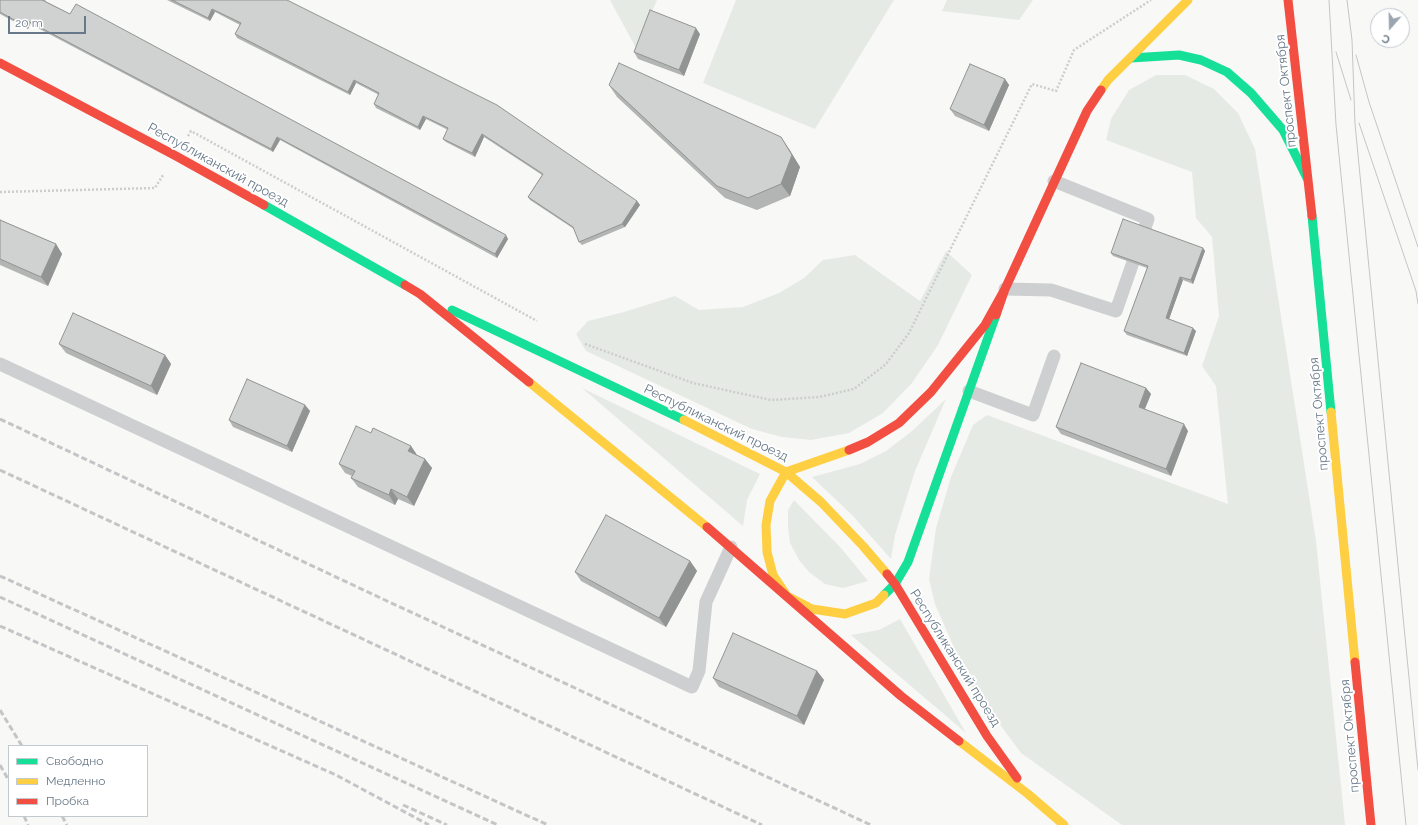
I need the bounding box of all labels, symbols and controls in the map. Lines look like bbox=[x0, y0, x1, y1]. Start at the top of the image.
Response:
scale bar bbox=[10, 8, 88, 34]
north arrow bbox=[1370, 8, 1410, 48]
text: 20 m bbox=[15, 16, 43, 30]
text: С bbox=[1380, 31, 1392, 46]
street label: проспект Октября bbox=[1272, 34, 1300, 148]
street label: Республиканский проезд bbox=[145, 120, 291, 210]
street label: проспект Октября bbox=[1306, 357, 1332, 471]
street label: Республиканский проезд bbox=[641, 381, 791, 465]
street label: Республиканский проезд bbox=[906, 587, 1004, 729]
street label: проспект Октября bbox=[1337, 679, 1363, 793]
legend bbox=[8, 745, 148, 817]
text: Свободно bbox=[46, 754, 103, 768]
text: Медленно bbox=[46, 774, 105, 788]
text: Пробка bbox=[46, 794, 89, 808]

